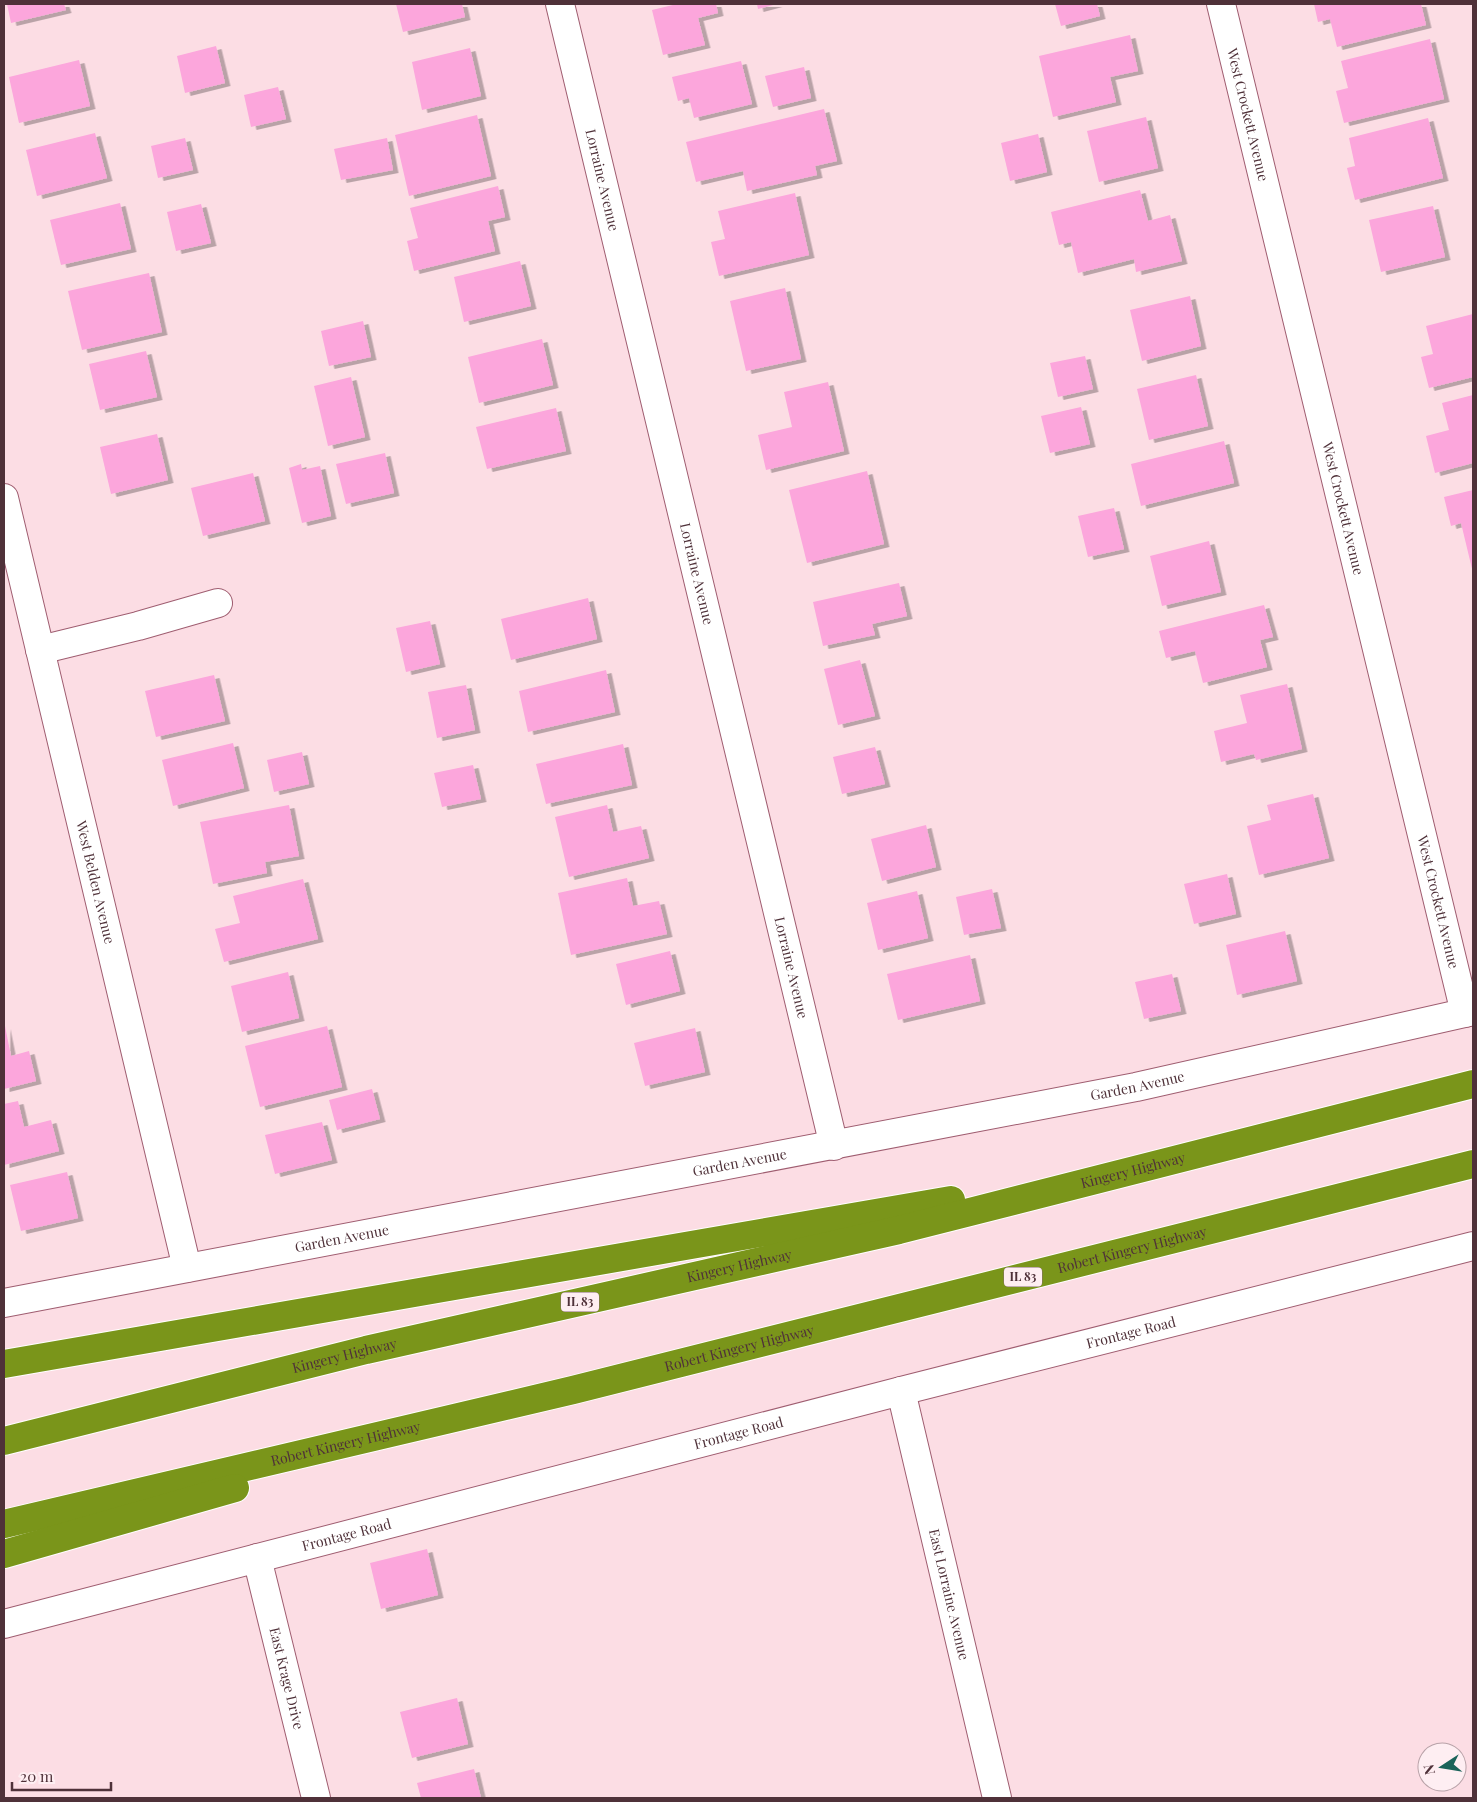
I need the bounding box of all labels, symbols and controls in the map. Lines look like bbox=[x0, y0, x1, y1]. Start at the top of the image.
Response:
street label: West Crockett Avenue bbox=[1223, 45, 1274, 183]
street label: Lorraine Avenue bbox=[581, 127, 624, 233]
street label: West Crockett Avenue bbox=[1318, 439, 1369, 577]
street label: Lorraine Avenue bbox=[676, 521, 719, 627]
street label: West Belden Avenue bbox=[72, 818, 120, 946]
street label: West Crockett Avenue bbox=[1413, 833, 1464, 970]
street label: Lorraine Avenue bbox=[770, 915, 813, 1020]
street label: Garden Avenue bbox=[1089, 1066, 1186, 1105]
street label: Garden Avenue bbox=[691, 1144, 788, 1180]
street label: Kingery Highway bbox=[1079, 1148, 1187, 1192]
street label: Garden Avenue bbox=[293, 1220, 391, 1256]
street label: Robert Kingery Highway bbox=[1055, 1221, 1209, 1277]
street label: Kingery Highway bbox=[685, 1244, 794, 1286]
road number: IL 83 bbox=[1004, 1268, 1042, 1286]
road number: IL 83 bbox=[561, 1292, 599, 1311]
street label: Frontage Road bbox=[1084, 1312, 1178, 1353]
street label: Robert Kingery Highway bbox=[662, 1320, 816, 1376]
street label: Kingery Highway bbox=[290, 1333, 399, 1377]
street label: Frontage Road bbox=[692, 1412, 785, 1453]
street label: Robert Kingery Highway bbox=[269, 1416, 422, 1470]
street label: Frontage Road bbox=[300, 1514, 393, 1555]
street label: East Lorraine Avenue bbox=[925, 1527, 974, 1662]
street label: East Krage Drive bbox=[265, 1625, 309, 1731]
north arrow bbox=[1417, 1742, 1467, 1792]
scale bar bbox=[12, 1760, 111, 1792]
text: N bbox=[1418, 1763, 1439, 1777]
text: 20 m bbox=[20, 1766, 54, 1786]

